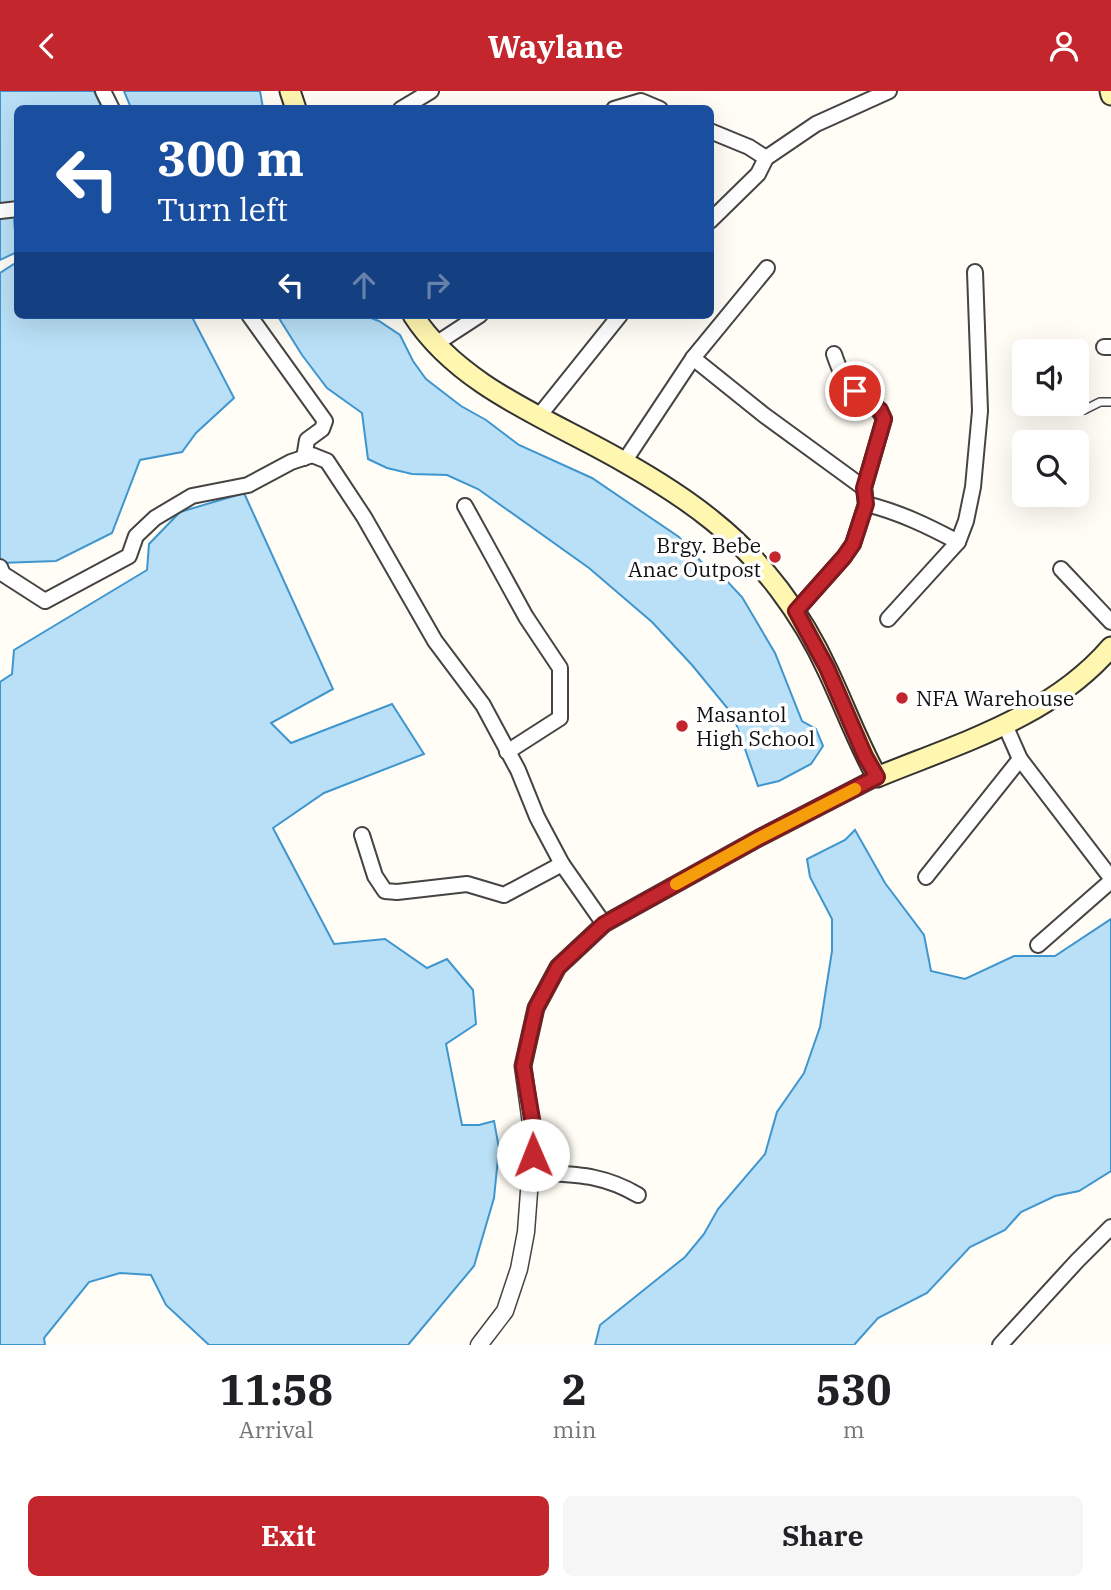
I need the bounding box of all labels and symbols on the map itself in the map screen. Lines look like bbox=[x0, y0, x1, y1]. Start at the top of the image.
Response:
pin bbox=[825, 361, 885, 421]
place label: Brgy. Bebe Anac Outpost bbox=[628, 531, 761, 583]
marker: Brgy. Bebe Anac Outpost bbox=[767, 549, 783, 565]
place label: NFA Warehouse bbox=[916, 684, 1074, 712]
marker: NFA Warehouse bbox=[894, 690, 910, 706]
place label: Masantol High School bbox=[696, 700, 815, 752]
marker: Masantol High School bbox=[674, 718, 690, 734]
position arrow bbox=[496, 1118, 570, 1192]

